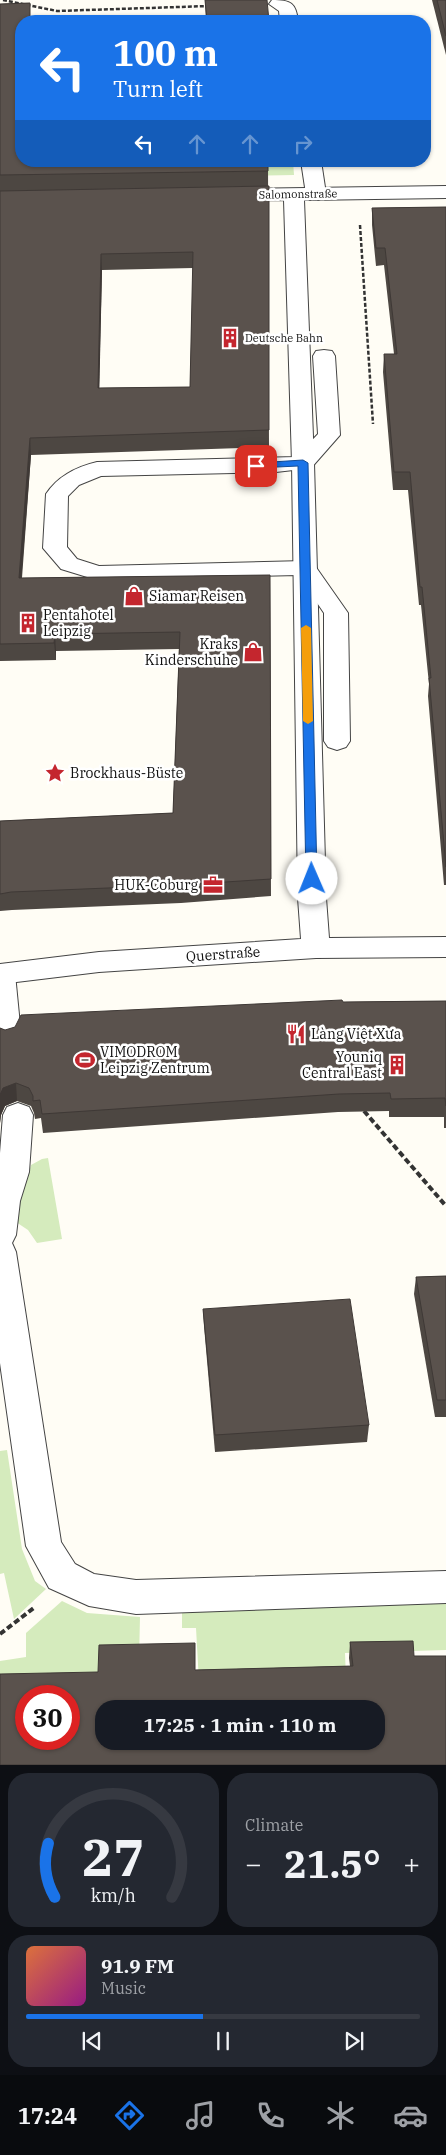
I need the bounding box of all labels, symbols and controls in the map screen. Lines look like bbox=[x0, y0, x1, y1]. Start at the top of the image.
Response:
text: 100 m bbox=[113, 30, 218, 76]
icon: left bbox=[30, 35, 95, 100]
text: Turn left bbox=[113, 74, 203, 103]
icon: left bbox=[130, 130, 158, 158]
icon: ahead bbox=[183, 130, 211, 158]
icon: ahead bbox=[236, 130, 264, 158]
icon: right bbox=[289, 130, 317, 158]
street label: Salomonstraße bbox=[259, 186, 338, 202]
building icon: Deutsche Bahn bbox=[219, 327, 241, 349]
place label: Deutsche Bahn bbox=[245, 331, 323, 345]
pin bbox=[235, 445, 277, 487]
icon: arrive bbox=[242, 452, 270, 480]
shop icon: Siamar Reisen bbox=[123, 585, 145, 607]
place label: Siamar Reisen bbox=[149, 587, 244, 605]
place label: Pentahotel Leipzig bbox=[43, 606, 114, 640]
building icon: Pentahotel Leipzig bbox=[17, 612, 39, 634]
place label: Kraks Kinderschuhe bbox=[145, 635, 238, 669]
shop icon: Kraks Kinderschuhe bbox=[242, 641, 264, 663]
place icon: Brockhaus-Büste bbox=[44, 762, 66, 784]
place label: Brockhaus-Büste bbox=[70, 764, 183, 782]
position arrow bbox=[285, 852, 337, 904]
office icon: HUK-Coburg bbox=[202, 874, 224, 896]
place label: HUK-Coburg bbox=[114, 876, 198, 894]
street label: Querstraße bbox=[185, 942, 261, 966]
restaurant icon: Làng Việt Xưa bbox=[285, 1023, 307, 1045]
place label: Làng Việt Xưa bbox=[311, 1025, 402, 1043]
place label: VIMODROM Leipzig Zentrum bbox=[100, 1043, 210, 1077]
place label: Youniq Central East bbox=[302, 1048, 383, 1082]
sports icon: VIMODROM Leipzig Zentrum bbox=[74, 1049, 96, 1071]
building icon: Youniq Central East bbox=[386, 1054, 408, 1076]
speed limit sign: 30 bbox=[15, 1685, 80, 1750]
text: 17:25 · 1 min · 110 m bbox=[144, 1713, 336, 1737]
text: Climate bbox=[245, 1815, 303, 1835]
text: 27 bbox=[82, 1823, 145, 1890]
text: 21.5° bbox=[284, 1839, 381, 1888]
text: − bbox=[245, 1845, 262, 1882]
text: + bbox=[403, 1845, 420, 1882]
text: km/h bbox=[91, 1884, 136, 1907]
text: 91.9 FM bbox=[101, 1954, 174, 1978]
text: Music bbox=[101, 1978, 146, 1998]
icon: previous bbox=[78, 2027, 106, 2055]
icon: pause bbox=[209, 2027, 237, 2055]
icon: next bbox=[340, 2027, 368, 2055]
icon: directions bbox=[112, 2098, 147, 2133]
icon: music bbox=[183, 2098, 218, 2133]
icon: phone bbox=[253, 2098, 288, 2133]
icon: climate bbox=[323, 2098, 358, 2133]
icon: car bbox=[393, 2098, 428, 2133]
text: 17:24 bbox=[18, 2101, 77, 2130]

